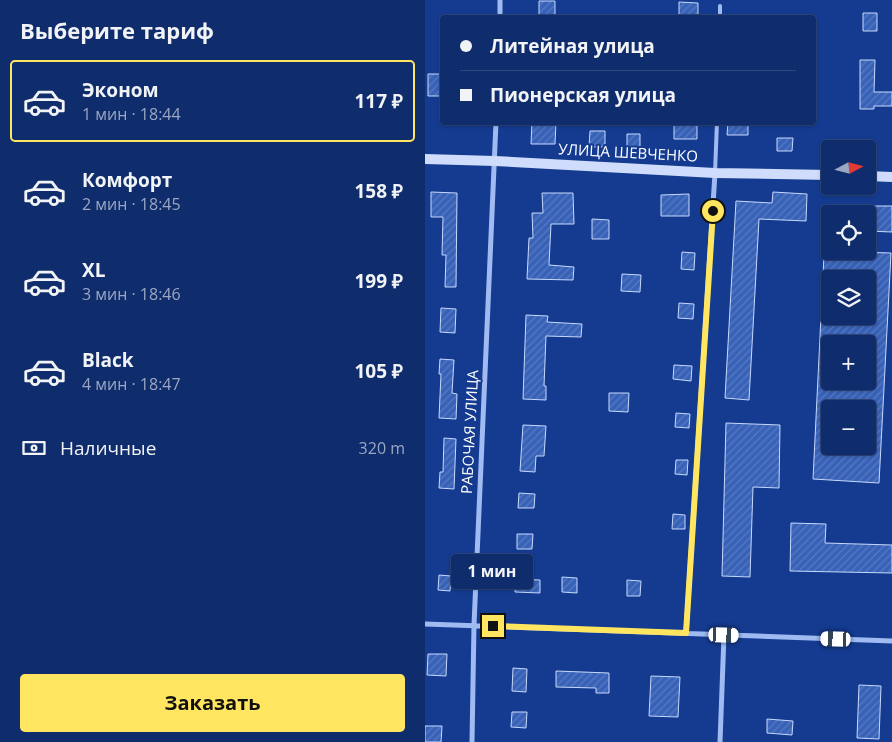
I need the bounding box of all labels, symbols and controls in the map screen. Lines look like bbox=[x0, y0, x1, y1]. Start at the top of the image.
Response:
text: Выберите тариф bbox=[20, 15, 214, 45]
text: Литейная улица bbox=[490, 33, 655, 59]
text: Эконом bbox=[82, 77, 159, 103]
icon: car bbox=[22, 79, 67, 124]
text: Пионерская улица bbox=[490, 82, 676, 108]
text: 117 ₽ bbox=[354, 88, 403, 114]
text: 1 мин · 18:44 bbox=[82, 103, 181, 125]
street label: УЛИЦА ШЕВЧЕНКО bbox=[558, 138, 698, 166]
north arrow bbox=[821, 140, 876, 195]
map controls bbox=[821, 140, 876, 455]
text: Комфорт bbox=[82, 167, 172, 193]
icon: car bbox=[22, 169, 67, 214]
text: 158 ₽ bbox=[354, 178, 403, 204]
text: 2 мин · 18:45 bbox=[82, 193, 181, 215]
route start bbox=[702, 200, 724, 222]
button: locate bbox=[821, 205, 876, 260]
text: XL bbox=[82, 257, 105, 283]
icon: car bbox=[22, 259, 67, 304]
text: 199 ₽ bbox=[354, 268, 403, 294]
button: layers bbox=[821, 270, 876, 325]
text: 3 мин · 18:46 bbox=[82, 283, 181, 305]
button: + bbox=[821, 335, 876, 390]
text: Black bbox=[82, 347, 134, 373]
icon: car bbox=[22, 349, 67, 394]
text: 105 ₽ bbox=[354, 358, 403, 384]
street label: РАБОЧАЯ УЛИЦА bbox=[456, 369, 482, 495]
text: 4 мин · 18:47 bbox=[82, 373, 181, 395]
button: − bbox=[821, 400, 876, 455]
icon: cash bbox=[20, 434, 48, 462]
text: Наличные bbox=[60, 435, 156, 461]
text: 320 m bbox=[359, 437, 405, 459]
callout: 1 мин bbox=[452, 554, 534, 588]
text: 1 мин bbox=[468, 560, 516, 582]
route end bbox=[482, 615, 504, 637]
car bbox=[708, 627, 739, 643]
car bbox=[820, 631, 851, 647]
button: Заказать bbox=[20, 674, 405, 732]

